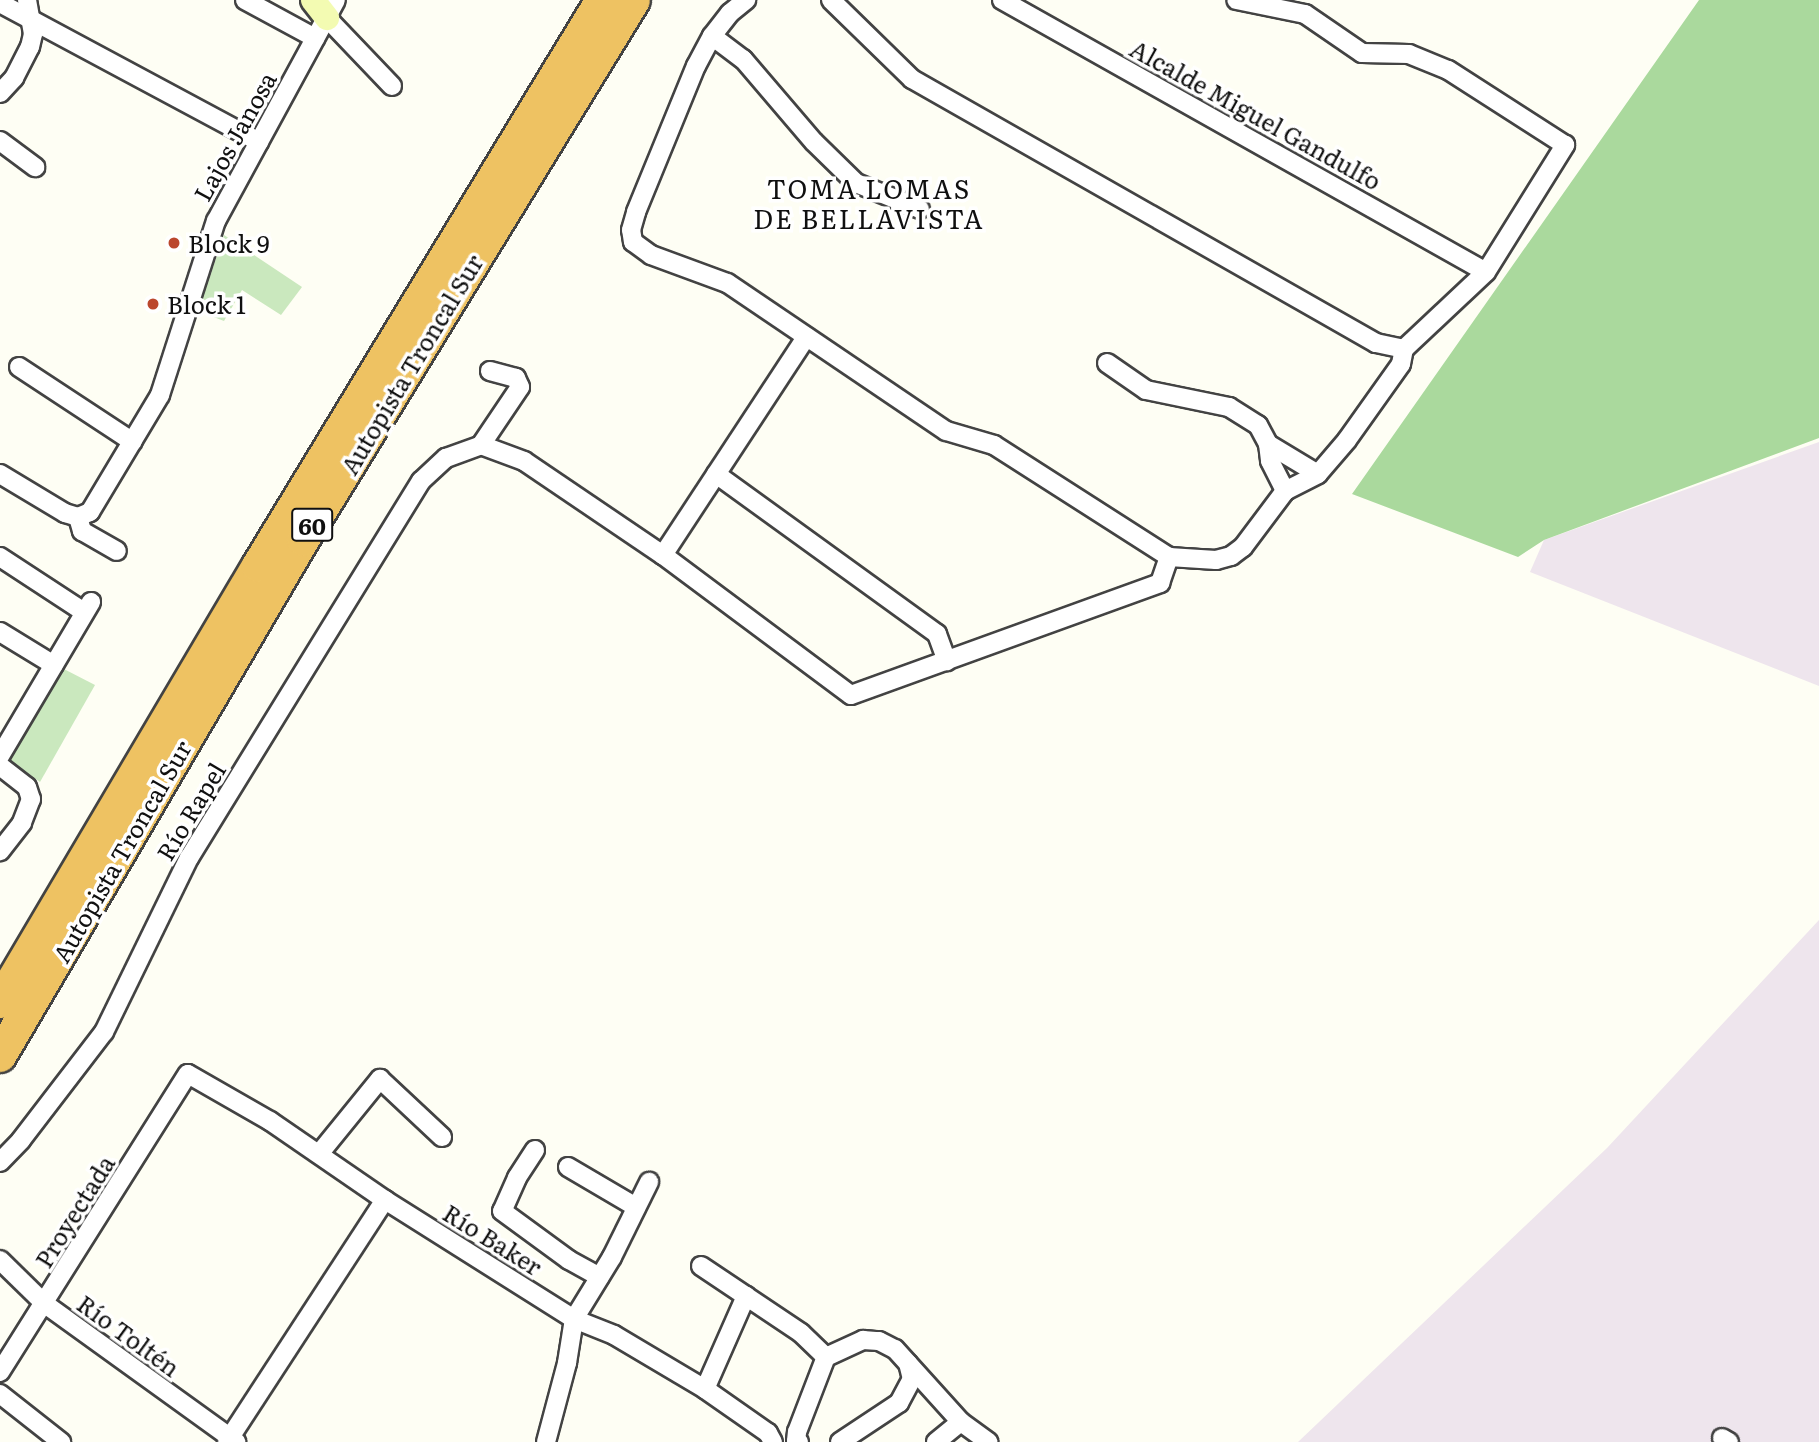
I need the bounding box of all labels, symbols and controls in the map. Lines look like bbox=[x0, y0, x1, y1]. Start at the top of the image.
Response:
street label: Alcalde Miguel Gandulfo bbox=[1126, 33, 1386, 195]
street label: Lajos Janosa bbox=[187, 66, 281, 206]
district label: TOMA LOMAS DE BELLAVISTA bbox=[755, 172, 983, 234]
place label: Block 9 bbox=[188, 229, 269, 257]
marker: Block 9 bbox=[166, 235, 182, 251]
street label: Autopista Troncal Sur bbox=[334, 249, 488, 479]
place label: Block 1 bbox=[167, 290, 246, 318]
marker: Block 1 bbox=[145, 296, 161, 312]
road number: 60 bbox=[291, 505, 333, 544]
street label: Autopista Troncal Sur bbox=[46, 735, 196, 967]
street label: Río Rapel bbox=[150, 757, 230, 865]
street label: Proyectada bbox=[28, 1150, 120, 1272]
street label: Río Baker bbox=[438, 1197, 548, 1281]
street label: Río Toltén bbox=[72, 1288, 186, 1382]

